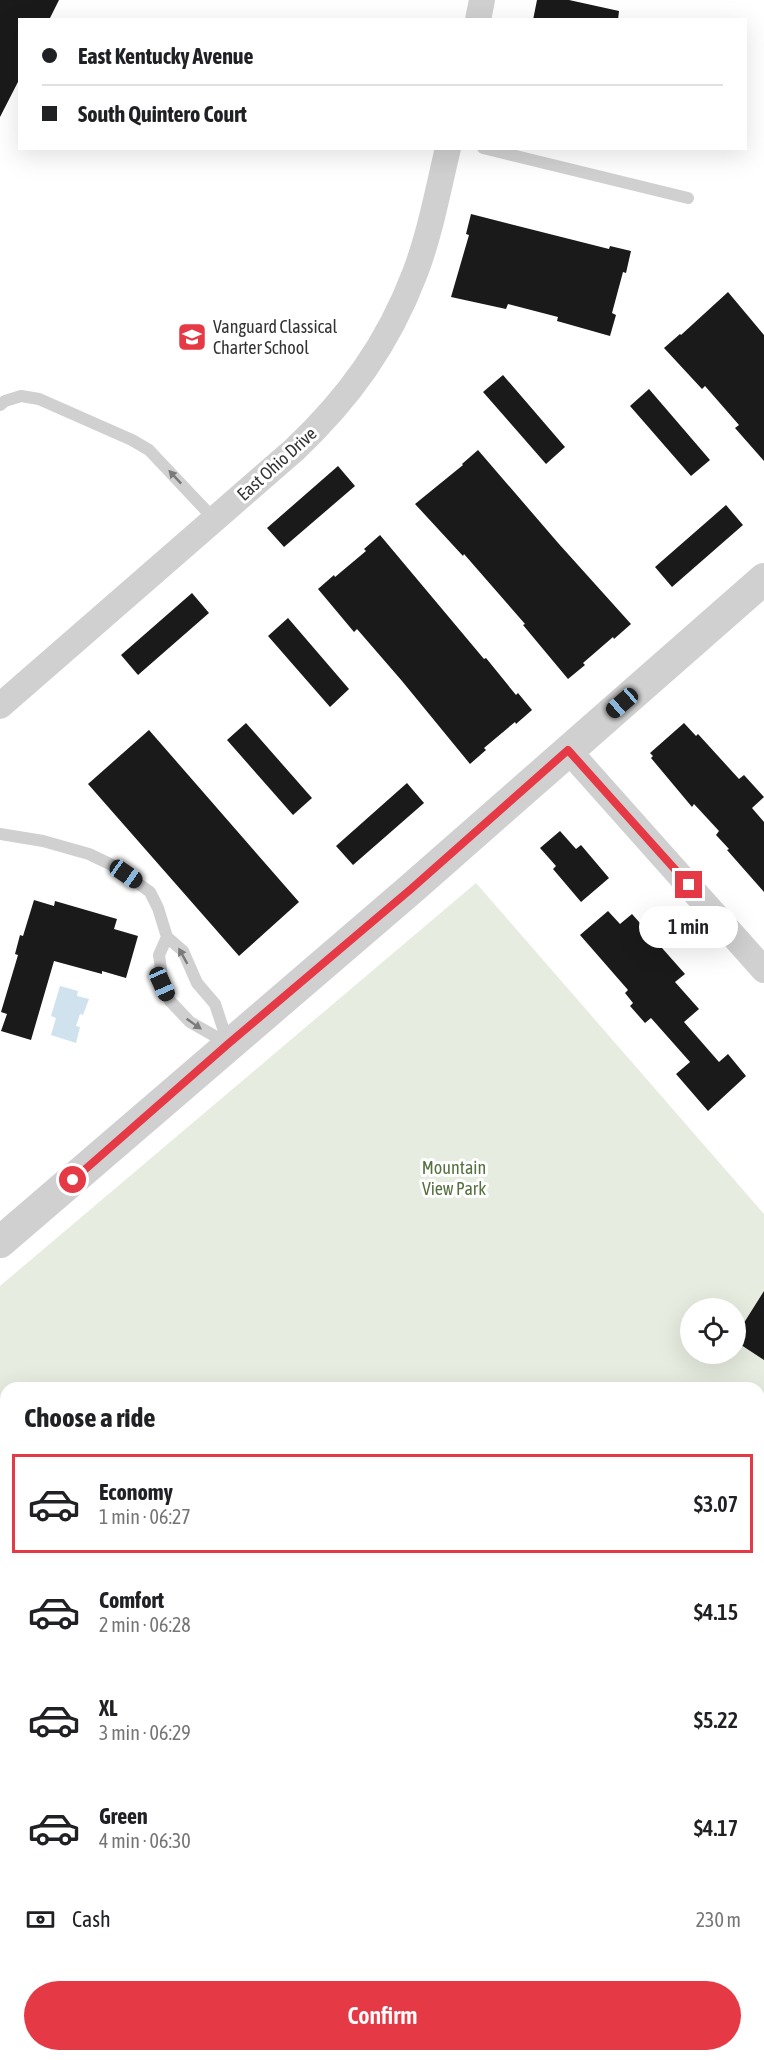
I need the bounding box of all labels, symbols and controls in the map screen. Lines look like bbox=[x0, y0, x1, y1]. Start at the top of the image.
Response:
text: East Kentucky Avenue bbox=[78, 43, 253, 69]
text: South Quintero Court bbox=[78, 101, 247, 127]
place label: Vanguard Classical Charter School bbox=[213, 316, 338, 358]
school or university icon: Vanguard Classical Charter School bbox=[176, 321, 208, 353]
street label: East Ohio Drive bbox=[233, 423, 321, 505]
one-way arrow bbox=[168, 469, 182, 484]
car bbox=[603, 684, 641, 722]
car bbox=[106, 856, 146, 892]
route end bbox=[675, 871, 702, 898]
callout: 1 min bbox=[640, 906, 738, 948]
text: 1 min bbox=[668, 915, 709, 938]
one-way arrow bbox=[178, 947, 188, 964]
car bbox=[146, 964, 178, 1004]
one-way arrow bbox=[186, 1018, 202, 1030]
park label: Mountain View Park bbox=[422, 1157, 486, 1199]
route start bbox=[59, 1166, 86, 1193]
map controls bbox=[680, 1298, 746, 1364]
button: locate bbox=[680, 1298, 746, 1364]
text: Choose a ride bbox=[24, 1402, 156, 1433]
icon: car bbox=[27, 1477, 81, 1531]
text: Economy bbox=[99, 1479, 173, 1505]
text: $3.07 bbox=[694, 1491, 738, 1517]
text: 1 min · 06:27 bbox=[99, 1505, 191, 1528]
icon: car bbox=[27, 1585, 81, 1639]
text: Comfort bbox=[99, 1587, 164, 1613]
text: $4.15 bbox=[694, 1599, 738, 1625]
text: 2 min · 06:28 bbox=[99, 1613, 191, 1636]
icon: car bbox=[27, 1693, 81, 1747]
text: XL bbox=[99, 1695, 117, 1721]
text: $5.22 bbox=[694, 1707, 738, 1733]
text: 3 min · 06:29 bbox=[99, 1721, 191, 1744]
icon: car bbox=[27, 1801, 81, 1855]
text: Green bbox=[99, 1803, 148, 1829]
text: $4.17 bbox=[694, 1815, 738, 1841]
text: 4 min · 06:30 bbox=[99, 1829, 191, 1852]
icon: cash bbox=[24, 1903, 57, 1936]
text: Cash bbox=[72, 1906, 111, 1932]
text: 230 m bbox=[696, 1908, 741, 1931]
button: Confirm bbox=[24, 1981, 741, 2050]

